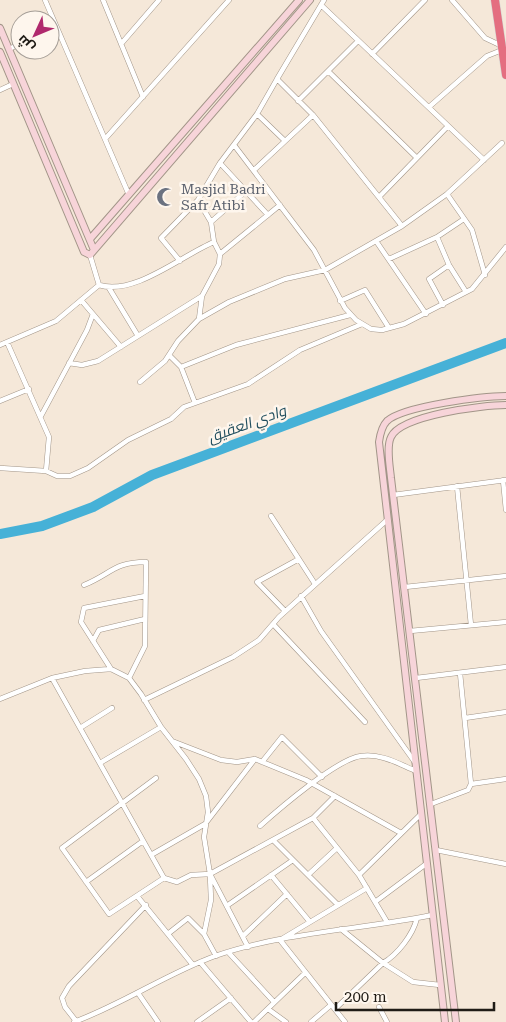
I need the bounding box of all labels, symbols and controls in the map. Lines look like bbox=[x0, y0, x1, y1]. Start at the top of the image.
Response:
north arrow bbox=[10, 10, 60, 60]
text: ش bbox=[14, 31, 38, 56]
place label: Masjid Badri Safr Atibi bbox=[181, 181, 266, 213]
mosque icon: Masjid Badri Safr Atibi bbox=[155, 186, 177, 208]
water label: وادي العقيق bbox=[205, 401, 290, 449]
scale bar bbox=[336, 980, 494, 1012]
text: 200 m bbox=[344, 988, 387, 1006]

